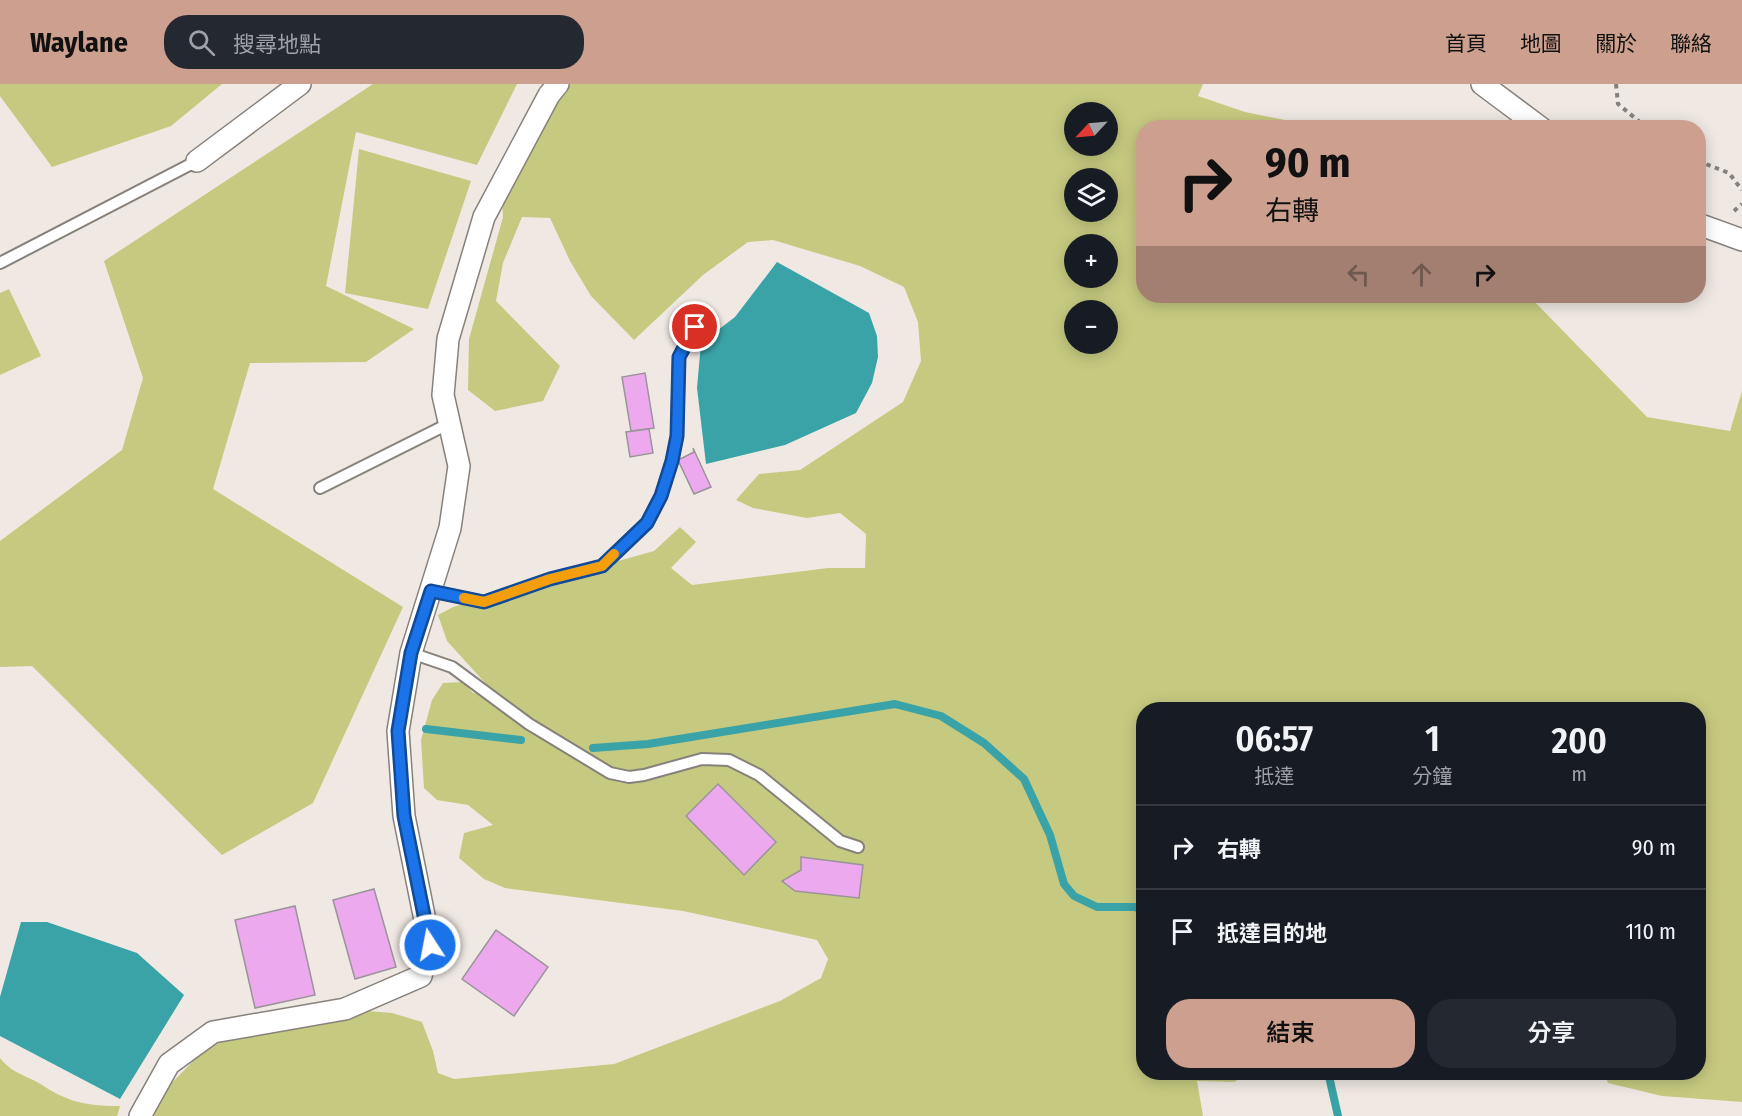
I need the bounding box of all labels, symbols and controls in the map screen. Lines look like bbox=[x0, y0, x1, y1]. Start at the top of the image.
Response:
search box bbox=[164, 15, 584, 69]
text: Waylane bbox=[30, 26, 128, 59]
icon: search bbox=[185, 26, 218, 59]
text: 搜尋地點 bbox=[233, 31, 321, 58]
text: 首頁 bbox=[1445, 31, 1487, 57]
text: 地圖 bbox=[1520, 31, 1562, 57]
text: 關於 bbox=[1595, 31, 1637, 57]
text: 聯絡 bbox=[1670, 31, 1712, 57]
north arrow bbox=[1064, 102, 1118, 156]
map controls bbox=[1064, 102, 1118, 354]
text: 90 m bbox=[1265, 138, 1350, 188]
icon: right bbox=[1166, 144, 1244, 222]
button: layers bbox=[1064, 168, 1118, 222]
text: 右轉 bbox=[1265, 195, 1319, 227]
button: + bbox=[1064, 234, 1118, 288]
icon: left bbox=[1342, 258, 1375, 291]
icon: ahead bbox=[1405, 258, 1438, 291]
icon: right bbox=[1468, 258, 1501, 291]
button: − bbox=[1064, 300, 1118, 354]
pin bbox=[669, 301, 720, 352]
icon: arrive bbox=[678, 310, 711, 343]
text: 06:57 bbox=[1235, 717, 1313, 761]
text: 1 bbox=[1425, 717, 1440, 761]
text: 200 bbox=[1552, 719, 1607, 763]
text: m bbox=[1571, 762, 1587, 786]
text: 抵達 bbox=[1254, 764, 1294, 788]
text: 分鐘 bbox=[1412, 764, 1452, 788]
icon: right bbox=[1166, 831, 1199, 864]
text: 90 m bbox=[1632, 834, 1676, 861]
text: 右轉 bbox=[1217, 836, 1261, 863]
position arrow bbox=[398, 913, 462, 977]
icon: arrive bbox=[1166, 915, 1199, 948]
text: 110 m bbox=[1626, 918, 1676, 945]
text: 抵達目的地 bbox=[1217, 920, 1327, 947]
button: 結束 bbox=[1166, 999, 1415, 1068]
button: 分享 bbox=[1427, 999, 1676, 1068]

